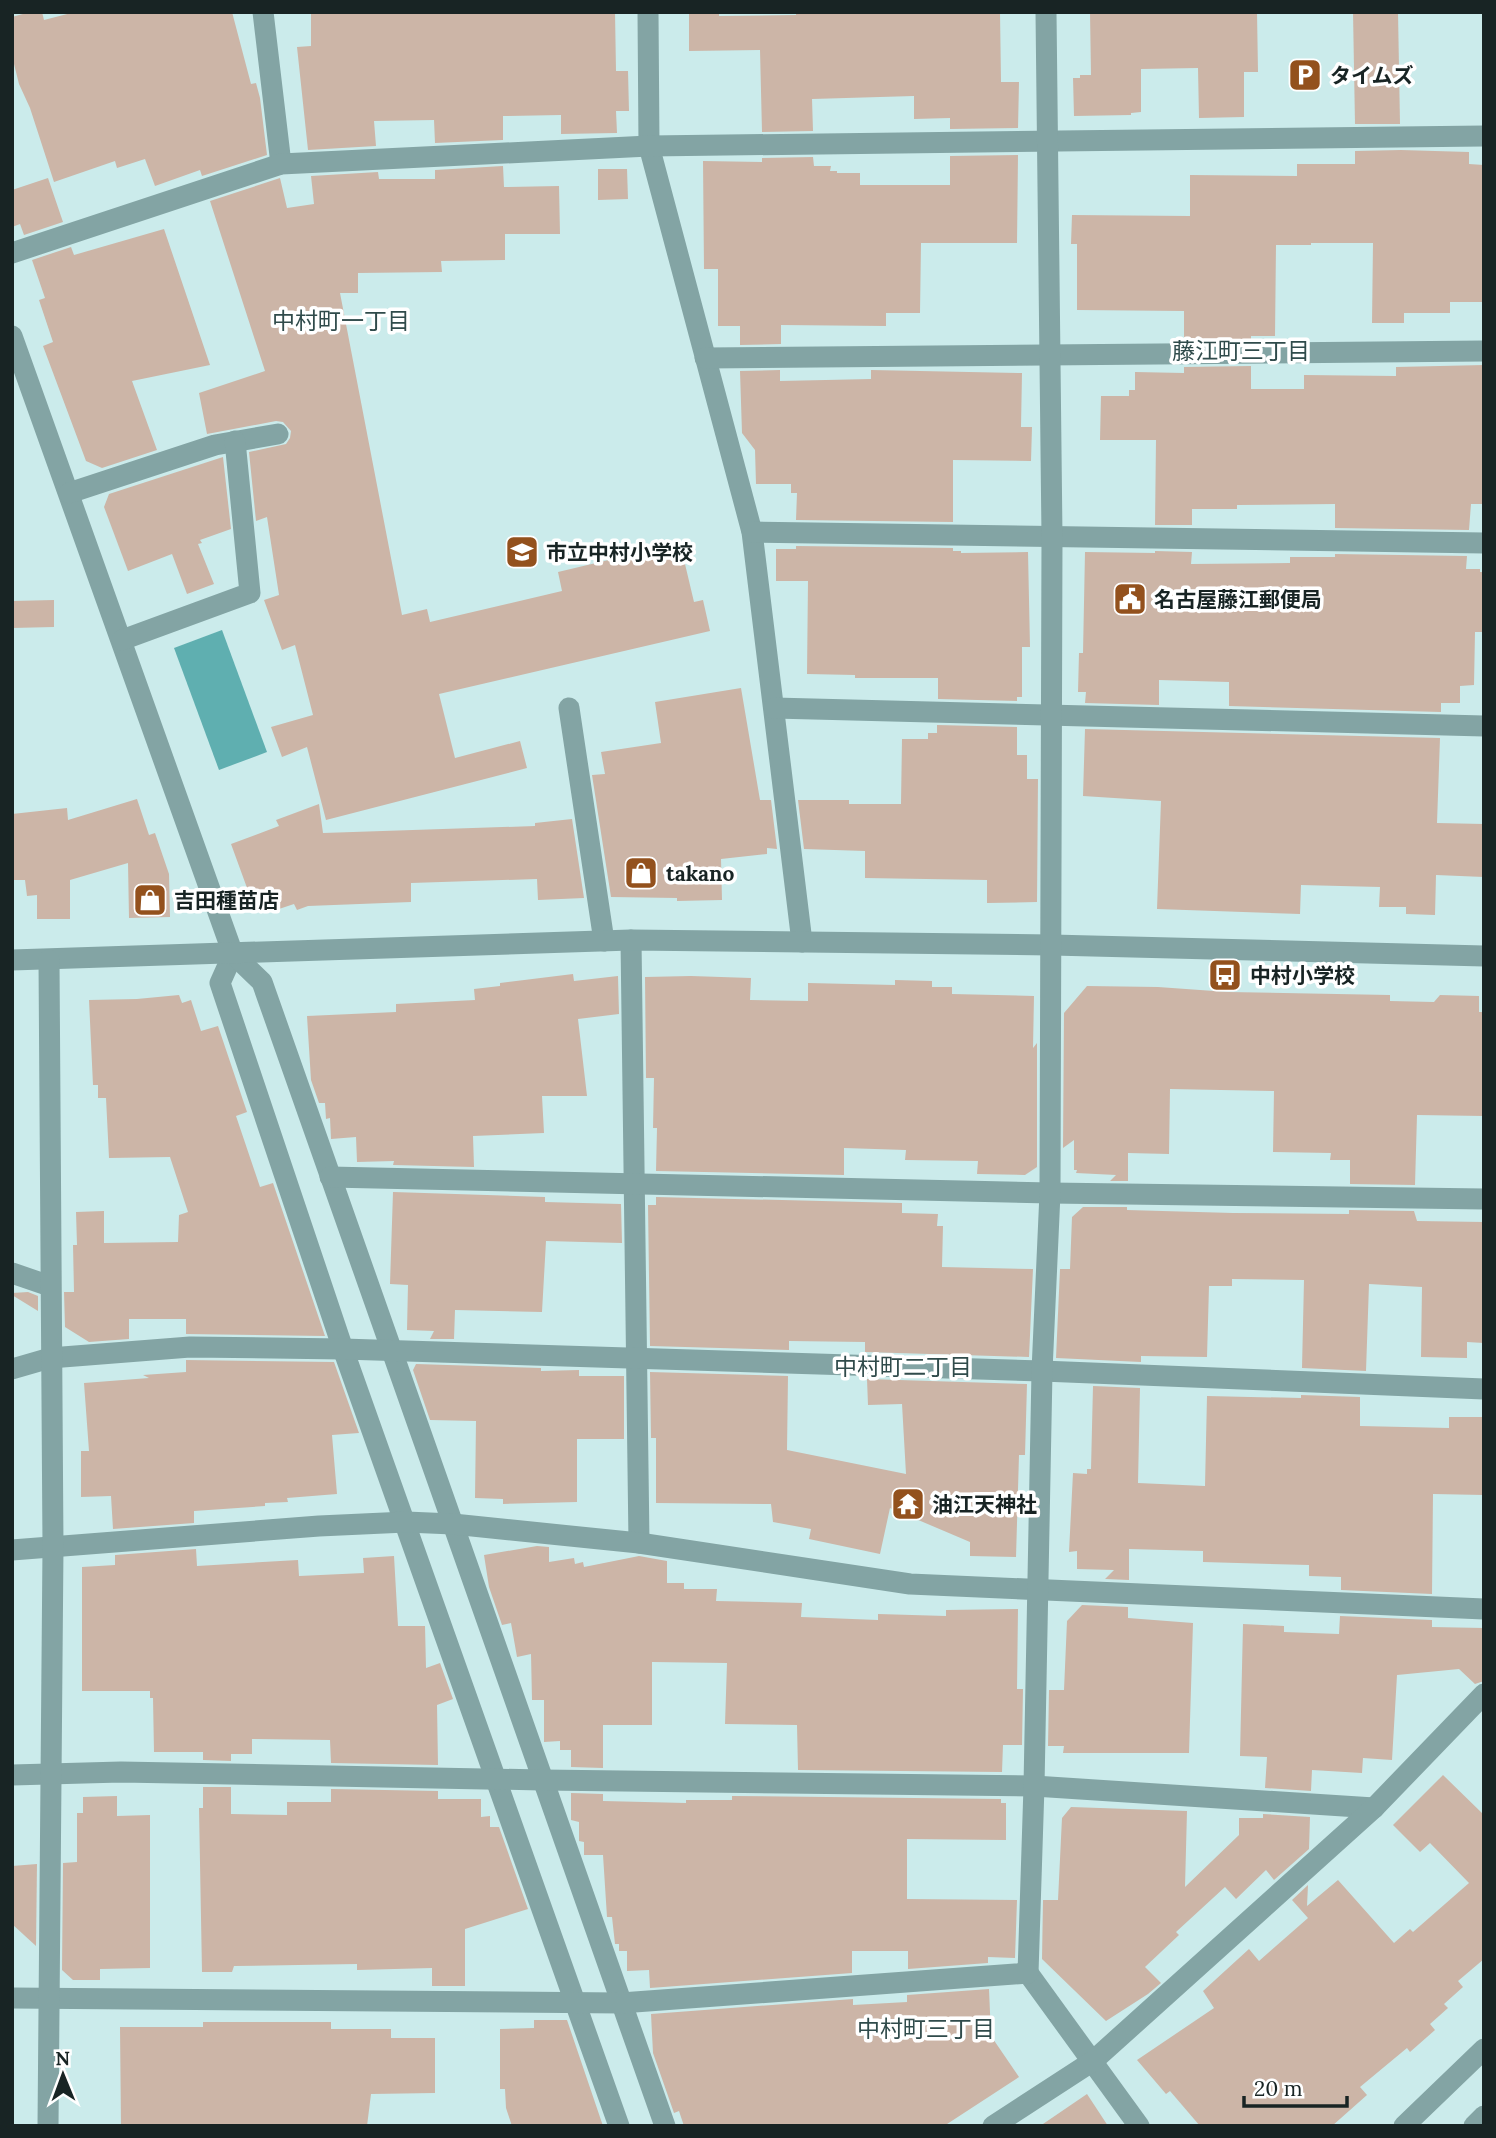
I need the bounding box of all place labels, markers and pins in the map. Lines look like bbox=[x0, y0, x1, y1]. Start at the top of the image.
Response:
parking icon: タイムズ bbox=[1286, 56, 1324, 94]
place label: タイムズ bbox=[1330, 62, 1414, 89]
school or university icon: 市立中村小学校 bbox=[503, 533, 541, 571]
place label: 市立中村小学校 bbox=[546, 539, 693, 566]
public building icon: 名古屋藤江郵便局 bbox=[1111, 580, 1149, 618]
place label: 名古屋藤江郵便局 bbox=[1154, 586, 1322, 613]
shop icon: takano bbox=[622, 854, 660, 892]
place label: takano bbox=[666, 860, 734, 887]
shop icon: 吉田種苗店 bbox=[131, 881, 169, 919]
place label: 吉田種苗店 bbox=[174, 887, 279, 914]
bus stop icon: 中村小学校 bbox=[1206, 956, 1244, 994]
place label: 中村小学校 bbox=[1250, 962, 1355, 989]
temple icon: 油江天神社 bbox=[889, 1485, 927, 1523]
place label: 油江天神社 bbox=[932, 1491, 1037, 1518]

